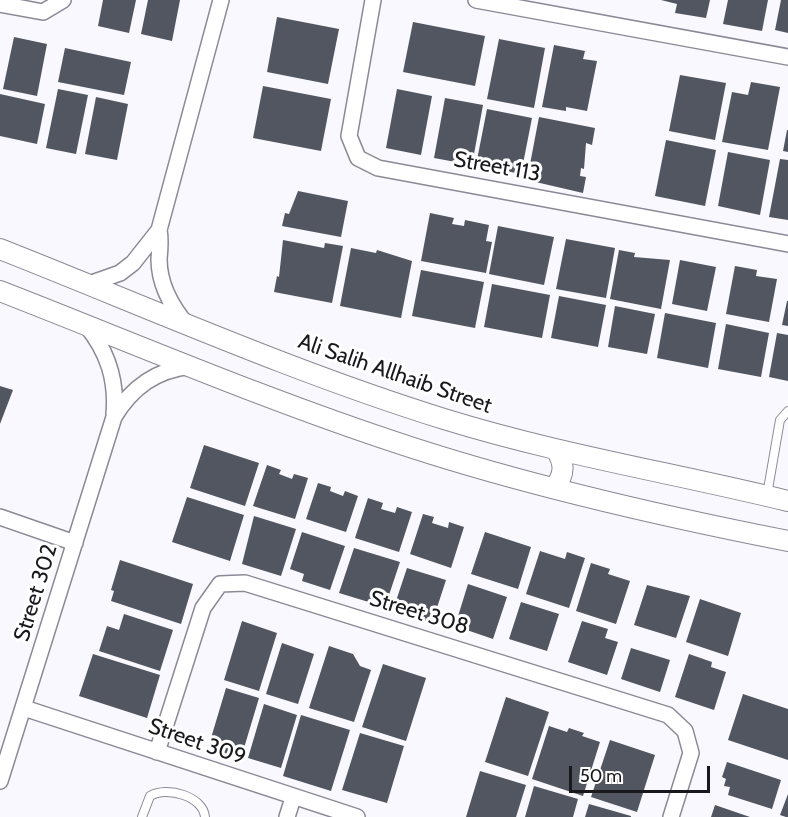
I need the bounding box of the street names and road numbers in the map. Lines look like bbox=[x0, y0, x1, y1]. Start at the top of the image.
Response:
street label: Street 113 bbox=[452, 146, 542, 188]
street label: Ali Salih Allhaib Street bbox=[295, 328, 495, 420]
street label: Street 302 bbox=[9, 541, 63, 645]
street label: Street 308 bbox=[366, 585, 472, 641]
street label: Street 309 bbox=[145, 713, 249, 771]

